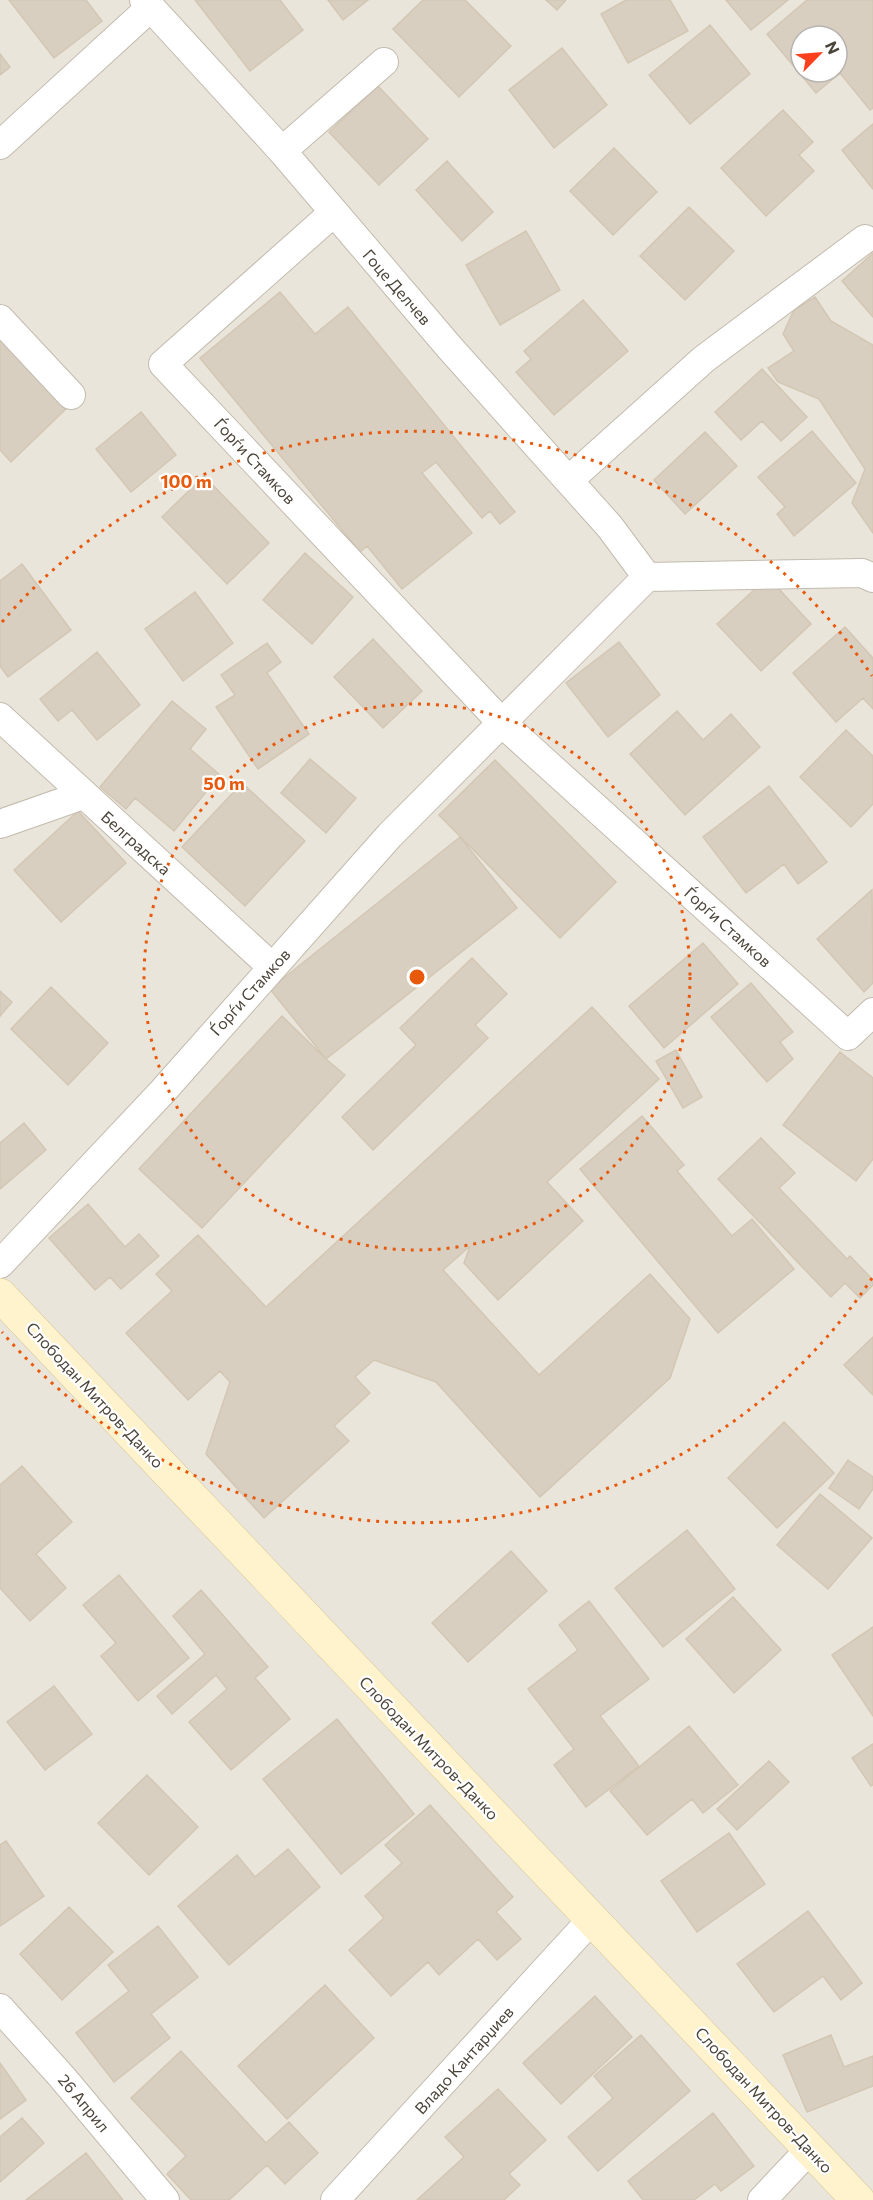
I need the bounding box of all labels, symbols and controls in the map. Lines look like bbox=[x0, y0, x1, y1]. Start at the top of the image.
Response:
north arrow bbox=[789, 24, 849, 84]
text: N bbox=[822, 38, 844, 57]
street label: Гоце Делчев bbox=[359, 245, 435, 328]
street label: Ѓорѓи Стамков bbox=[211, 414, 300, 507]
text: 100 m bbox=[160, 470, 212, 492]
text: 50 m bbox=[203, 772, 245, 794]
street label: Белградска bbox=[98, 807, 175, 879]
street label: Ѓорѓи Стамков bbox=[681, 883, 776, 971]
street label: Ѓорѓи Стамков bbox=[206, 944, 294, 1039]
centre of rings bbox=[407, 967, 427, 987]
street label: Слободан Митров-Данко bbox=[23, 1318, 168, 1471]
street label: Слободан Митров-Данко bbox=[356, 1672, 503, 1823]
street label: Владо Кантарџиев bbox=[410, 2002, 517, 2117]
street label: Слободан Митров-Данко bbox=[692, 2023, 837, 2176]
street label: 26 Април bbox=[55, 2070, 114, 2135]

